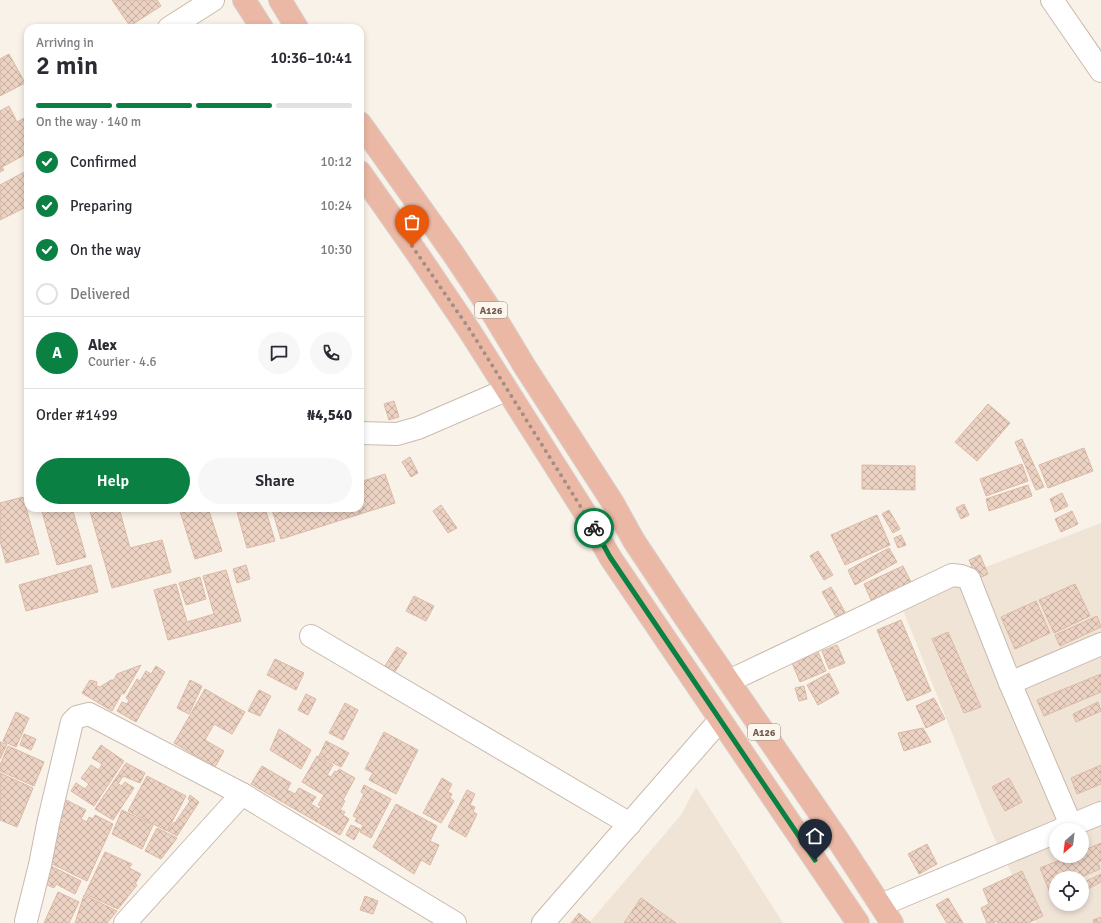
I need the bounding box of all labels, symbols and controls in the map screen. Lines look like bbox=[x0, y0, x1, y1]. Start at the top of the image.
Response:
text: Arriving in bbox=[36, 35, 94, 51]
text: 10:36–10:41 bbox=[271, 49, 352, 67]
text: 2 min bbox=[36, 50, 98, 82]
text: On the way · 140 m bbox=[36, 114, 141, 130]
icon: check bbox=[36, 151, 58, 173]
text: Confirmed bbox=[70, 153, 137, 171]
text: 10:12 bbox=[320, 154, 352, 170]
icon: check bbox=[36, 195, 58, 217]
text: Preparing bbox=[70, 197, 133, 215]
text: 10:24 bbox=[320, 198, 352, 214]
pin bbox=[395, 205, 429, 246]
icon: bag bbox=[401, 211, 423, 233]
icon: check bbox=[36, 239, 58, 261]
text: On the way bbox=[70, 241, 141, 259]
text: 10:30 bbox=[320, 242, 352, 258]
text: Delivered bbox=[70, 285, 130, 303]
road number: A126 bbox=[475, 302, 507, 318]
button: chat bbox=[258, 332, 300, 374]
button: phone bbox=[310, 332, 352, 374]
text: Alex bbox=[88, 336, 117, 354]
text: A bbox=[52, 344, 62, 362]
text: Courier · 4.6 bbox=[88, 354, 157, 370]
text: Order #1499 bbox=[36, 406, 118, 424]
text: ₦4,540 bbox=[307, 406, 352, 424]
button: Help bbox=[36, 458, 190, 504]
button: Share bbox=[198, 458, 352, 504]
courier bbox=[574, 508, 614, 548]
icon: bike bbox=[583, 517, 605, 539]
road number: A126 bbox=[748, 724, 780, 740]
pin bbox=[798, 819, 832, 860]
north arrow bbox=[1049, 823, 1089, 863]
map controls bbox=[1049, 823, 1089, 911]
icon: home bbox=[804, 825, 826, 847]
button: locate bbox=[1049, 871, 1089, 911]

